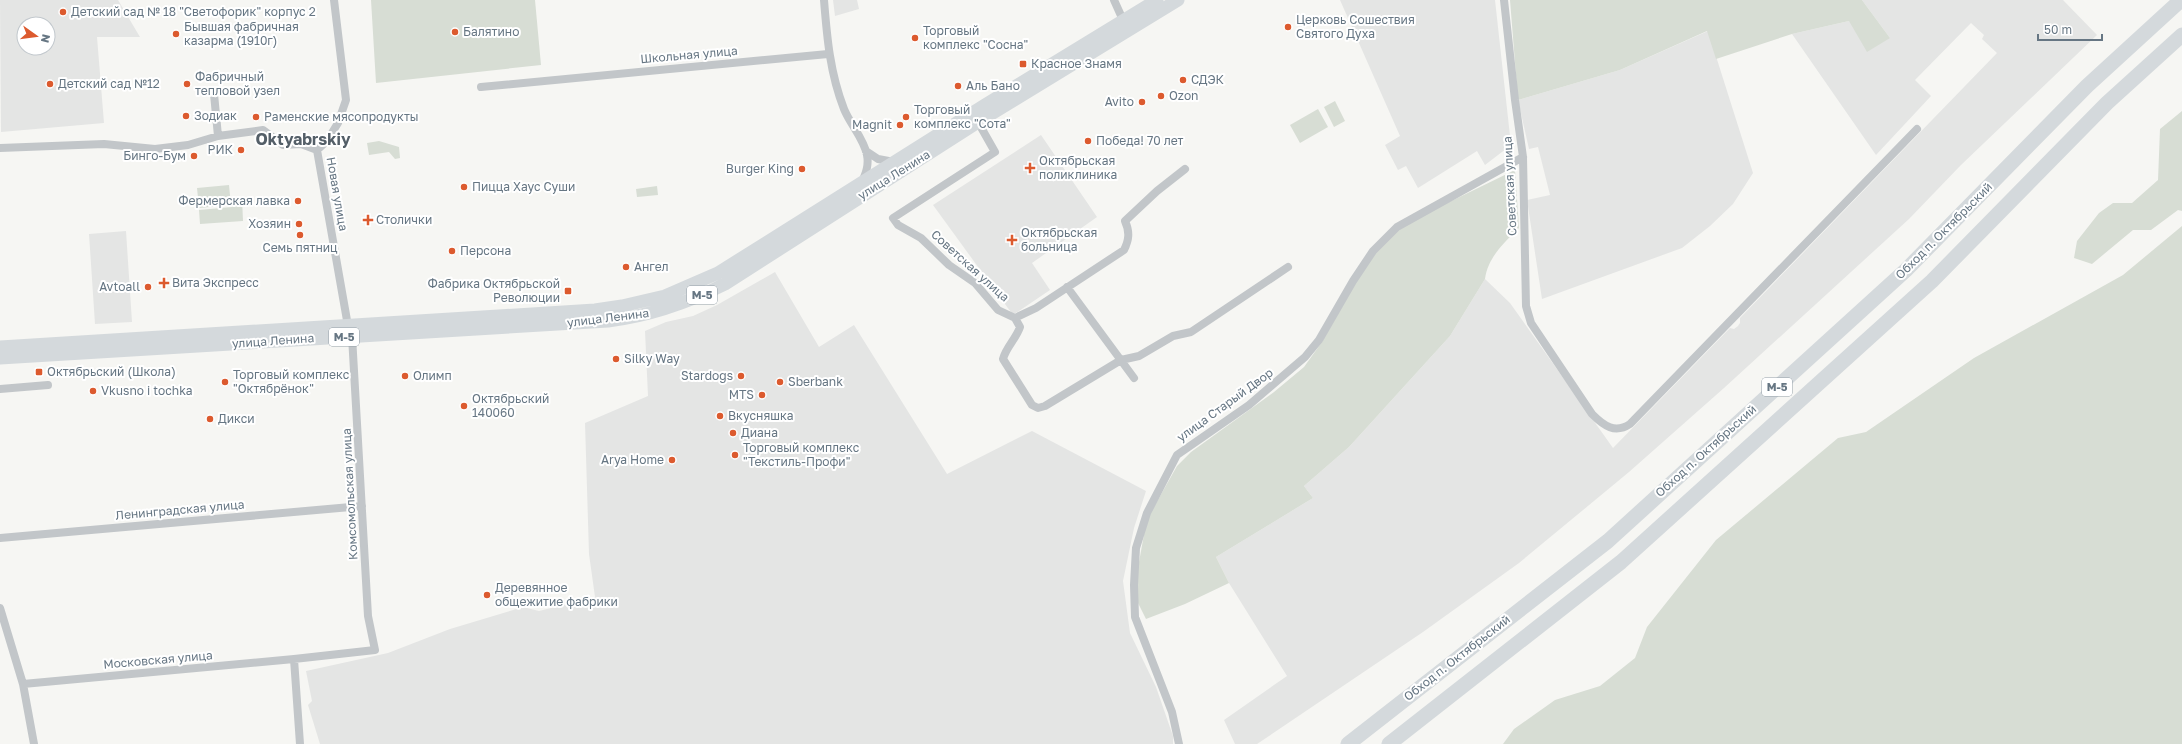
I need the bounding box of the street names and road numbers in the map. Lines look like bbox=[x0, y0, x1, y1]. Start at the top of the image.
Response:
street label: Школьная улица bbox=[640, 43, 738, 66]
street label: Советская улица bbox=[1499, 136, 1520, 236]
street label: улица Ленина bbox=[855, 146, 933, 203]
street label: Новая улица bbox=[324, 156, 351, 232]
street label: Обход п. Октябрьский bbox=[1892, 179, 1995, 282]
street label: Советская улица bbox=[928, 227, 1012, 305]
road number: М-5 bbox=[687, 286, 717, 304]
street label: улица Ленина bbox=[566, 305, 650, 330]
road number: М-5 bbox=[329, 328, 359, 346]
street label: улица Ленина bbox=[231, 330, 315, 351]
street label: улица Старый Двор bbox=[1174, 365, 1276, 445]
road number: М-5 bbox=[1762, 378, 1792, 396]
street label: Обход п. Октябрьский bbox=[1652, 401, 1759, 500]
street label: Комсомольская улица bbox=[339, 428, 360, 560]
street label: Ленинградская улица bbox=[115, 496, 245, 523]
street label: Обход п. Октябрьский bbox=[1401, 611, 1513, 704]
street label: Московская улица bbox=[103, 647, 213, 672]

